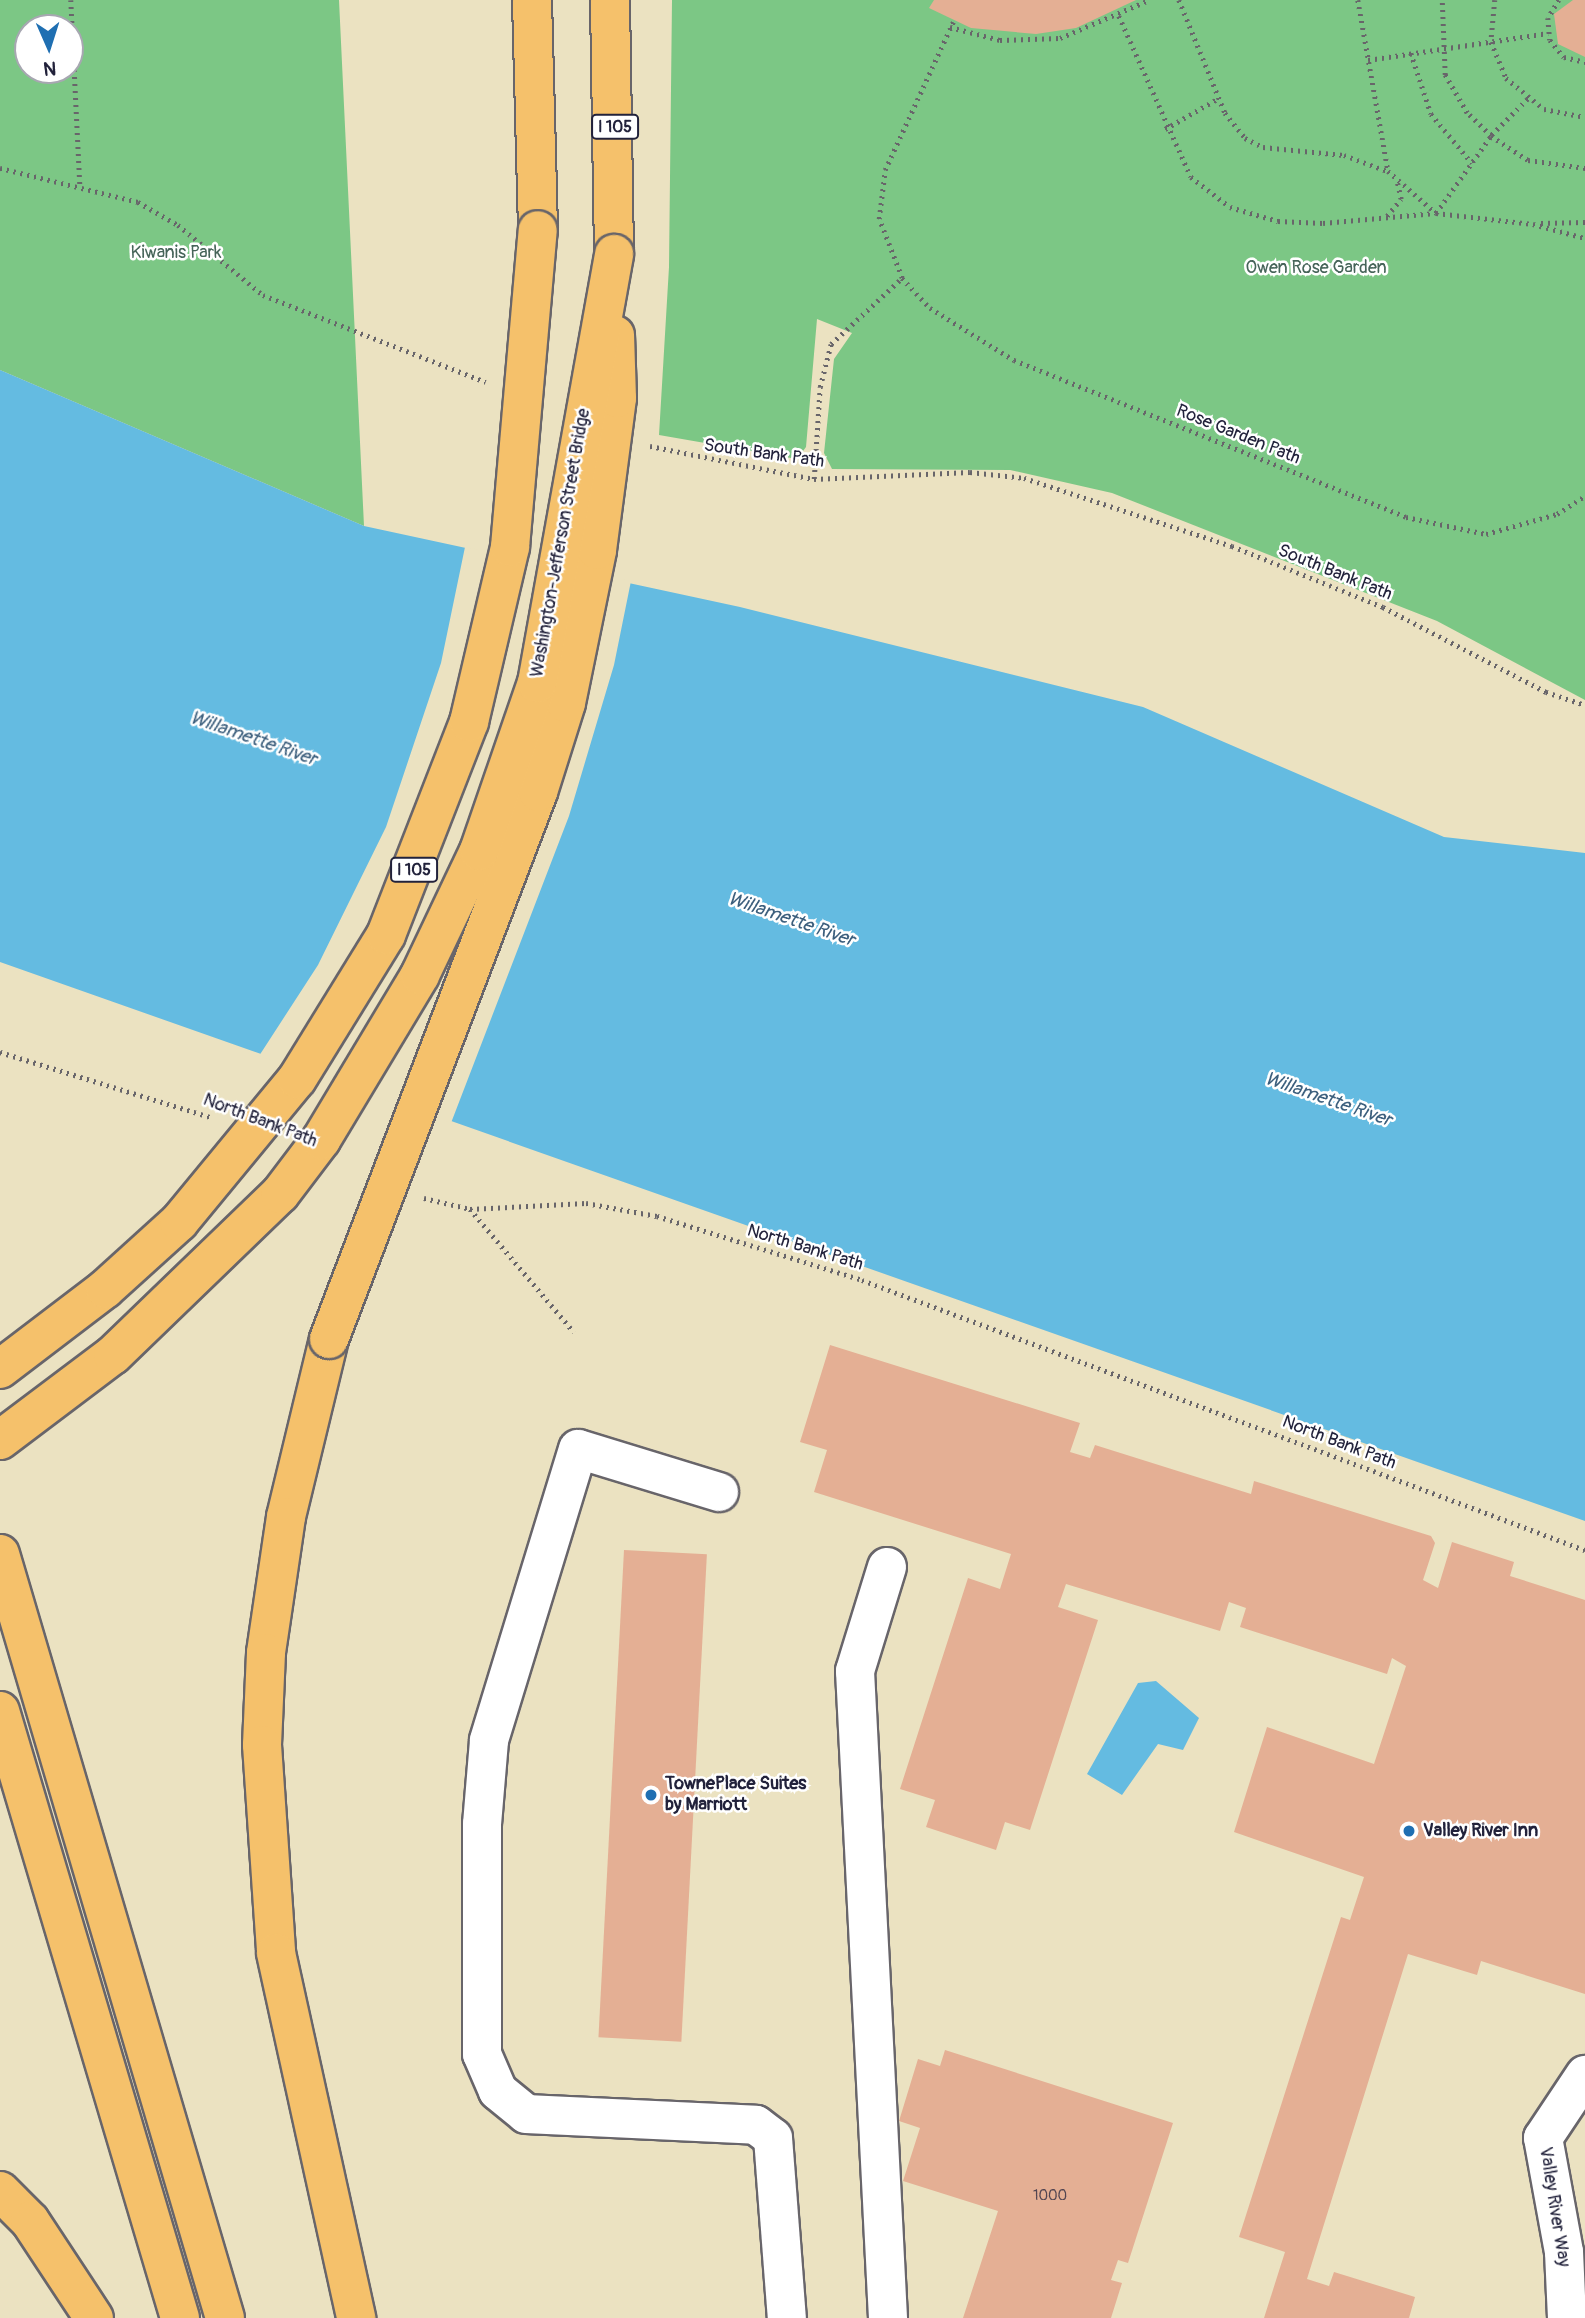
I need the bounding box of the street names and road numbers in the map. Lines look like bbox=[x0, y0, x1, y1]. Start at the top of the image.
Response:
road number: I 105 bbox=[590, 114, 640, 140]
street label: Rose Garden Path bbox=[1173, 400, 1303, 470]
street label: Washington-Jefferson Street Bridge bbox=[527, 407, 595, 679]
street label: South Bank Path bbox=[702, 435, 826, 473]
street label: South Bank Path bbox=[1275, 540, 1395, 606]
road number: I 105 bbox=[390, 858, 438, 883]
street label: North Bank Path bbox=[200, 1089, 320, 1153]
street label: North Bank Path bbox=[744, 1220, 866, 1276]
street label: North Bank Path bbox=[1279, 1411, 1399, 1475]
street label: Valley River Way bbox=[1534, 2146, 1574, 2268]

